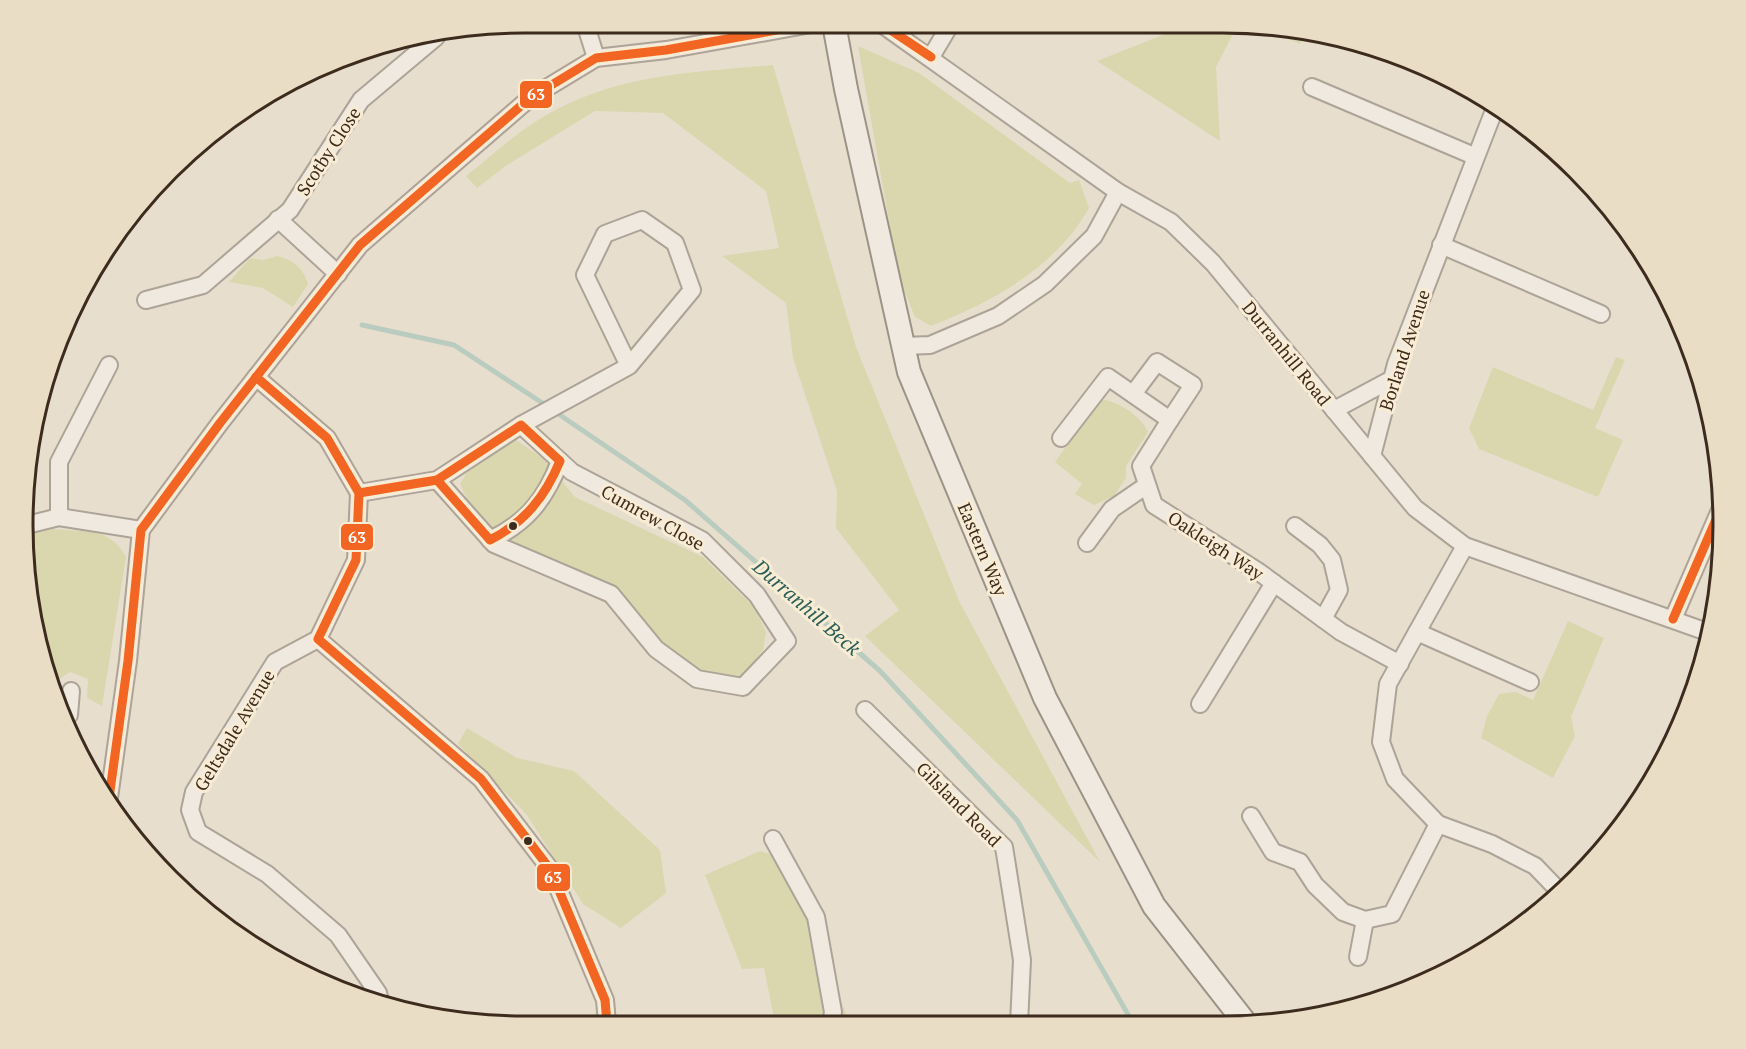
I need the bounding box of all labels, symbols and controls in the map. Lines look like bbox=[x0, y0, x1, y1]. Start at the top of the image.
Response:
line badge: 63 bbox=[519, 80, 553, 109]
text: 63 bbox=[527, 83, 545, 105]
street label: Scotby Close bbox=[290, 102, 366, 200]
street label: Borland Avenue bbox=[1373, 286, 1435, 414]
street label: Durranhill Road bbox=[1237, 296, 1337, 410]
street label: Cumrew Close bbox=[597, 479, 709, 555]
street label: Eastern Way bbox=[953, 499, 1014, 600]
street label: Oakleigh Way bbox=[1163, 505, 1269, 585]
unlabelled marker bbox=[507, 520, 519, 532]
line badge: 63 bbox=[340, 523, 374, 551]
text: 63 bbox=[348, 526, 366, 548]
water label: Durranhill Beck bbox=[747, 552, 867, 661]
street label: Geltsdale Avenue bbox=[188, 665, 280, 795]
street label: Gilsland Road bbox=[911, 756, 1007, 852]
unlabelled marker bbox=[522, 835, 534, 847]
line badge: 63 bbox=[536, 863, 571, 892]
text: 63 bbox=[544, 866, 562, 888]

